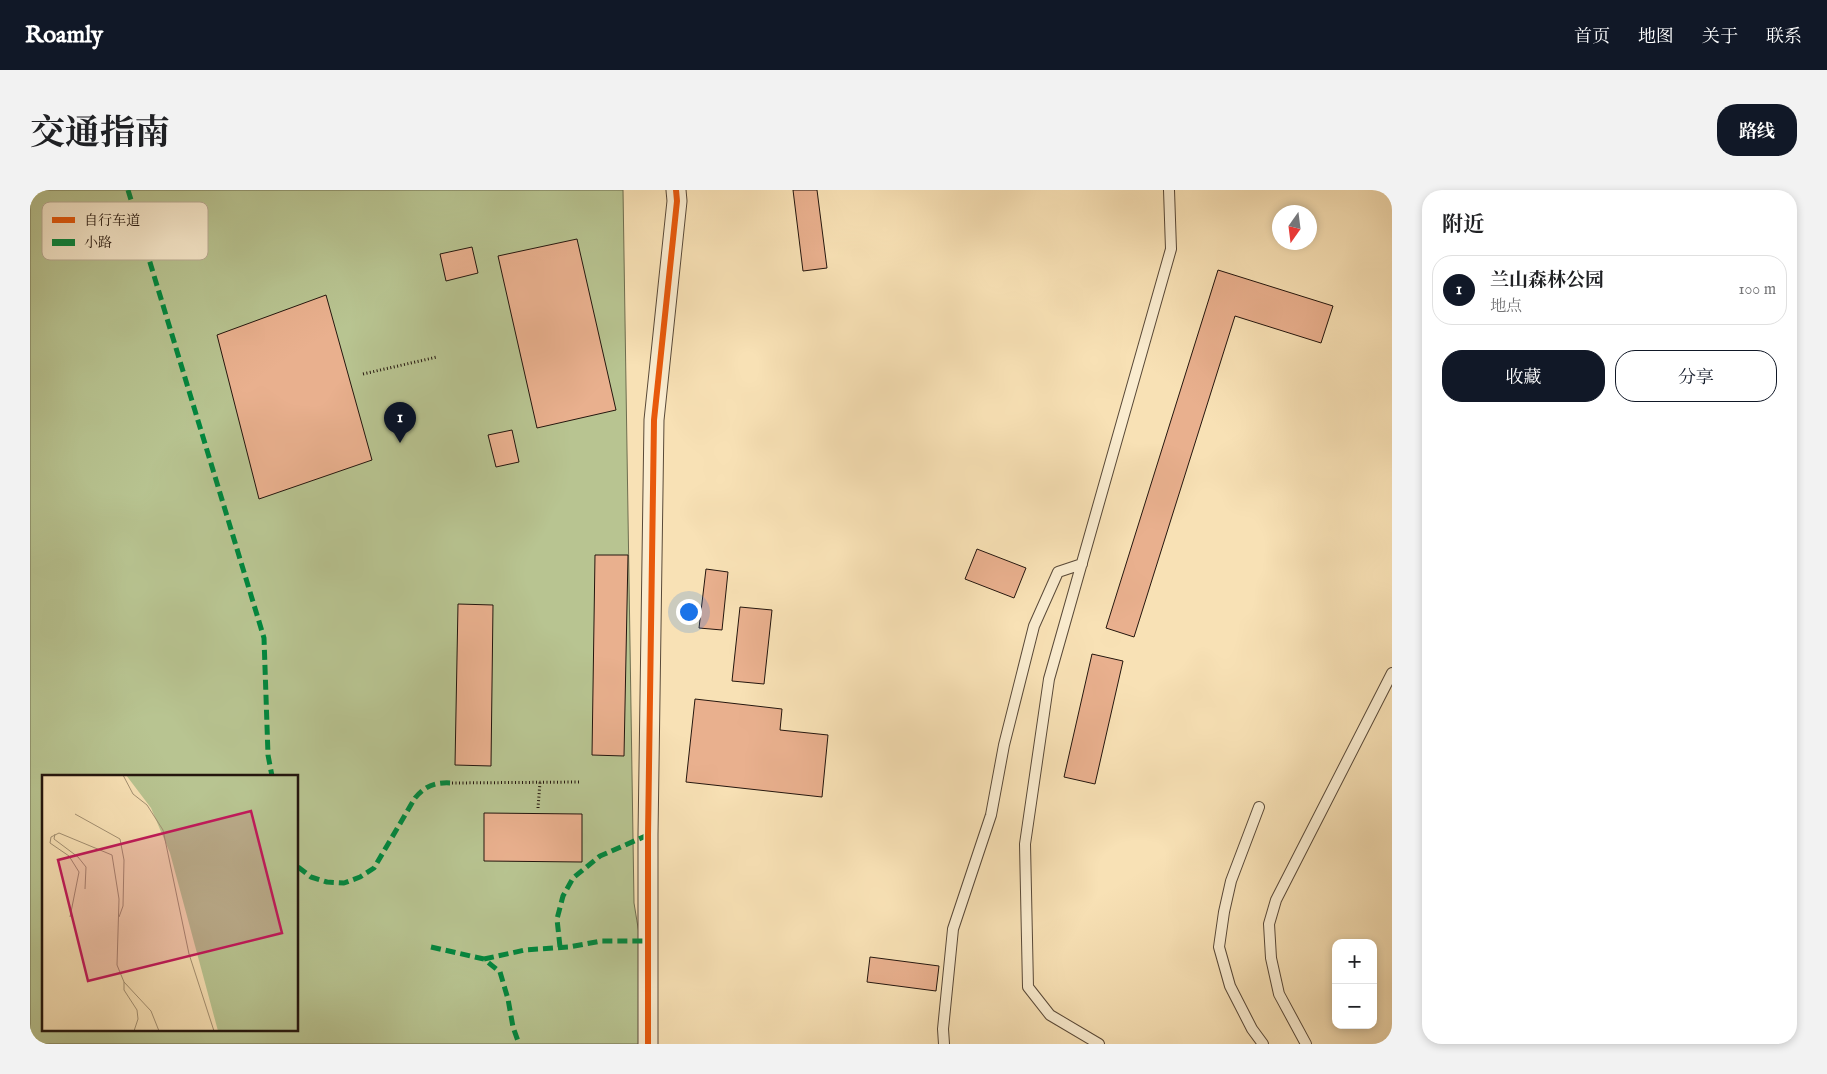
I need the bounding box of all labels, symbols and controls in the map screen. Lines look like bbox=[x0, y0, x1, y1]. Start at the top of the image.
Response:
text: Roamly bbox=[25, 20, 103, 51]
text: 首页 bbox=[1574, 26, 1610, 49]
text: 地图 bbox=[1638, 26, 1674, 49]
text: 关于 bbox=[1702, 26, 1738, 49]
text: 联系 bbox=[1766, 26, 1802, 49]
button: 路线 bbox=[1717, 104, 1797, 156]
text: 交通指南 bbox=[30, 112, 170, 157]
legend bbox=[42, 202, 208, 260]
north arrow bbox=[1272, 205, 1317, 250]
text: 自行车道 bbox=[84, 212, 140, 230]
text: 附近 bbox=[1442, 212, 1484, 239]
text: 小路 bbox=[84, 234, 112, 252]
text: 兰山森林公园 bbox=[1490, 269, 1604, 293]
text: 1 bbox=[1456, 280, 1462, 300]
text: 100 m bbox=[1739, 280, 1776, 300]
text: 地点 bbox=[1490, 297, 1522, 317]
button: 收藏 bbox=[1442, 350, 1605, 402]
button: 分享 bbox=[1615, 350, 1777, 402]
pin: 1 bbox=[384, 402, 416, 443]
your location bbox=[676, 599, 702, 625]
inset map bbox=[42, 775, 299, 1032]
map controls bbox=[1332, 939, 1377, 1029]
button: + bbox=[1332, 939, 1377, 984]
button: − bbox=[1332, 984, 1377, 1029]

